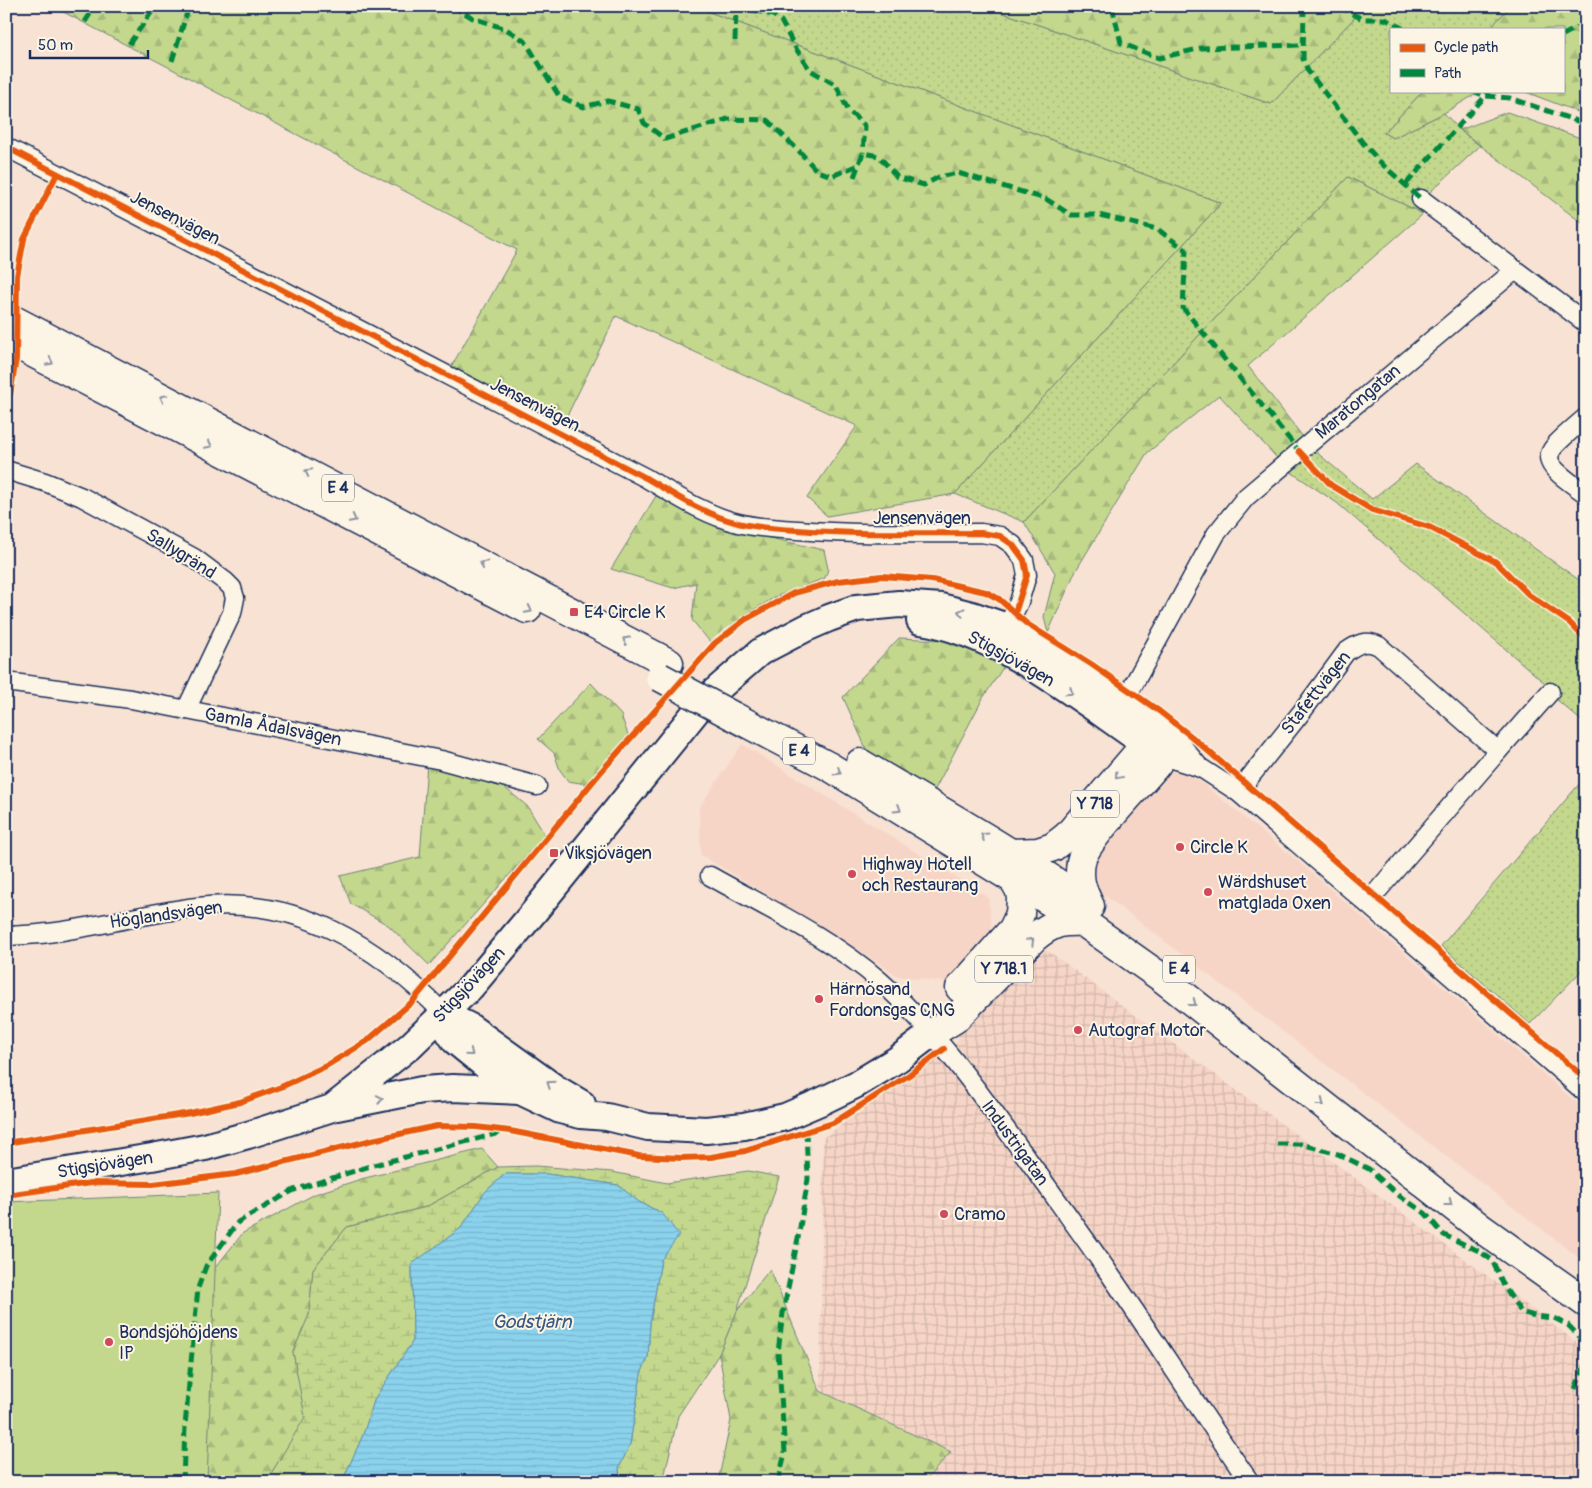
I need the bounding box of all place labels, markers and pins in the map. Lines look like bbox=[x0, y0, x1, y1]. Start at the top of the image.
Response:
place label: E4 Circle K bbox=[584, 601, 666, 624]
marker: E4 Circle K bbox=[568, 606, 580, 618]
place label: Circle K bbox=[1190, 836, 1248, 859]
marker: Circle K bbox=[1174, 841, 1186, 853]
place label: Viksjövägen bbox=[564, 842, 652, 865]
marker: Viksjövägen bbox=[548, 847, 560, 859]
place label: Highway Hotell och Restaurang bbox=[862, 853, 978, 897]
marker: Highway Hotell och Restaurang bbox=[846, 868, 858, 880]
place label: Wärdshuset matglada Oxen bbox=[1218, 871, 1331, 915]
marker: Wärdshuset matglada Oxen bbox=[1202, 886, 1214, 898]
place label: Härnösand Fordonsgas CNG bbox=[829, 978, 955, 1022]
marker: Härnösand Fordonsgas CNG bbox=[813, 993, 825, 1005]
place label: Autograf Motor bbox=[1088, 1019, 1207, 1042]
marker: Autograf Motor bbox=[1072, 1024, 1084, 1036]
place label: Cramo bbox=[954, 1203, 1006, 1226]
marker: Cramo bbox=[938, 1208, 950, 1220]
place label: Bondsjöhöjdens IP bbox=[119, 1321, 238, 1365]
marker: Bondsjöhöjdens IP bbox=[103, 1336, 115, 1348]

